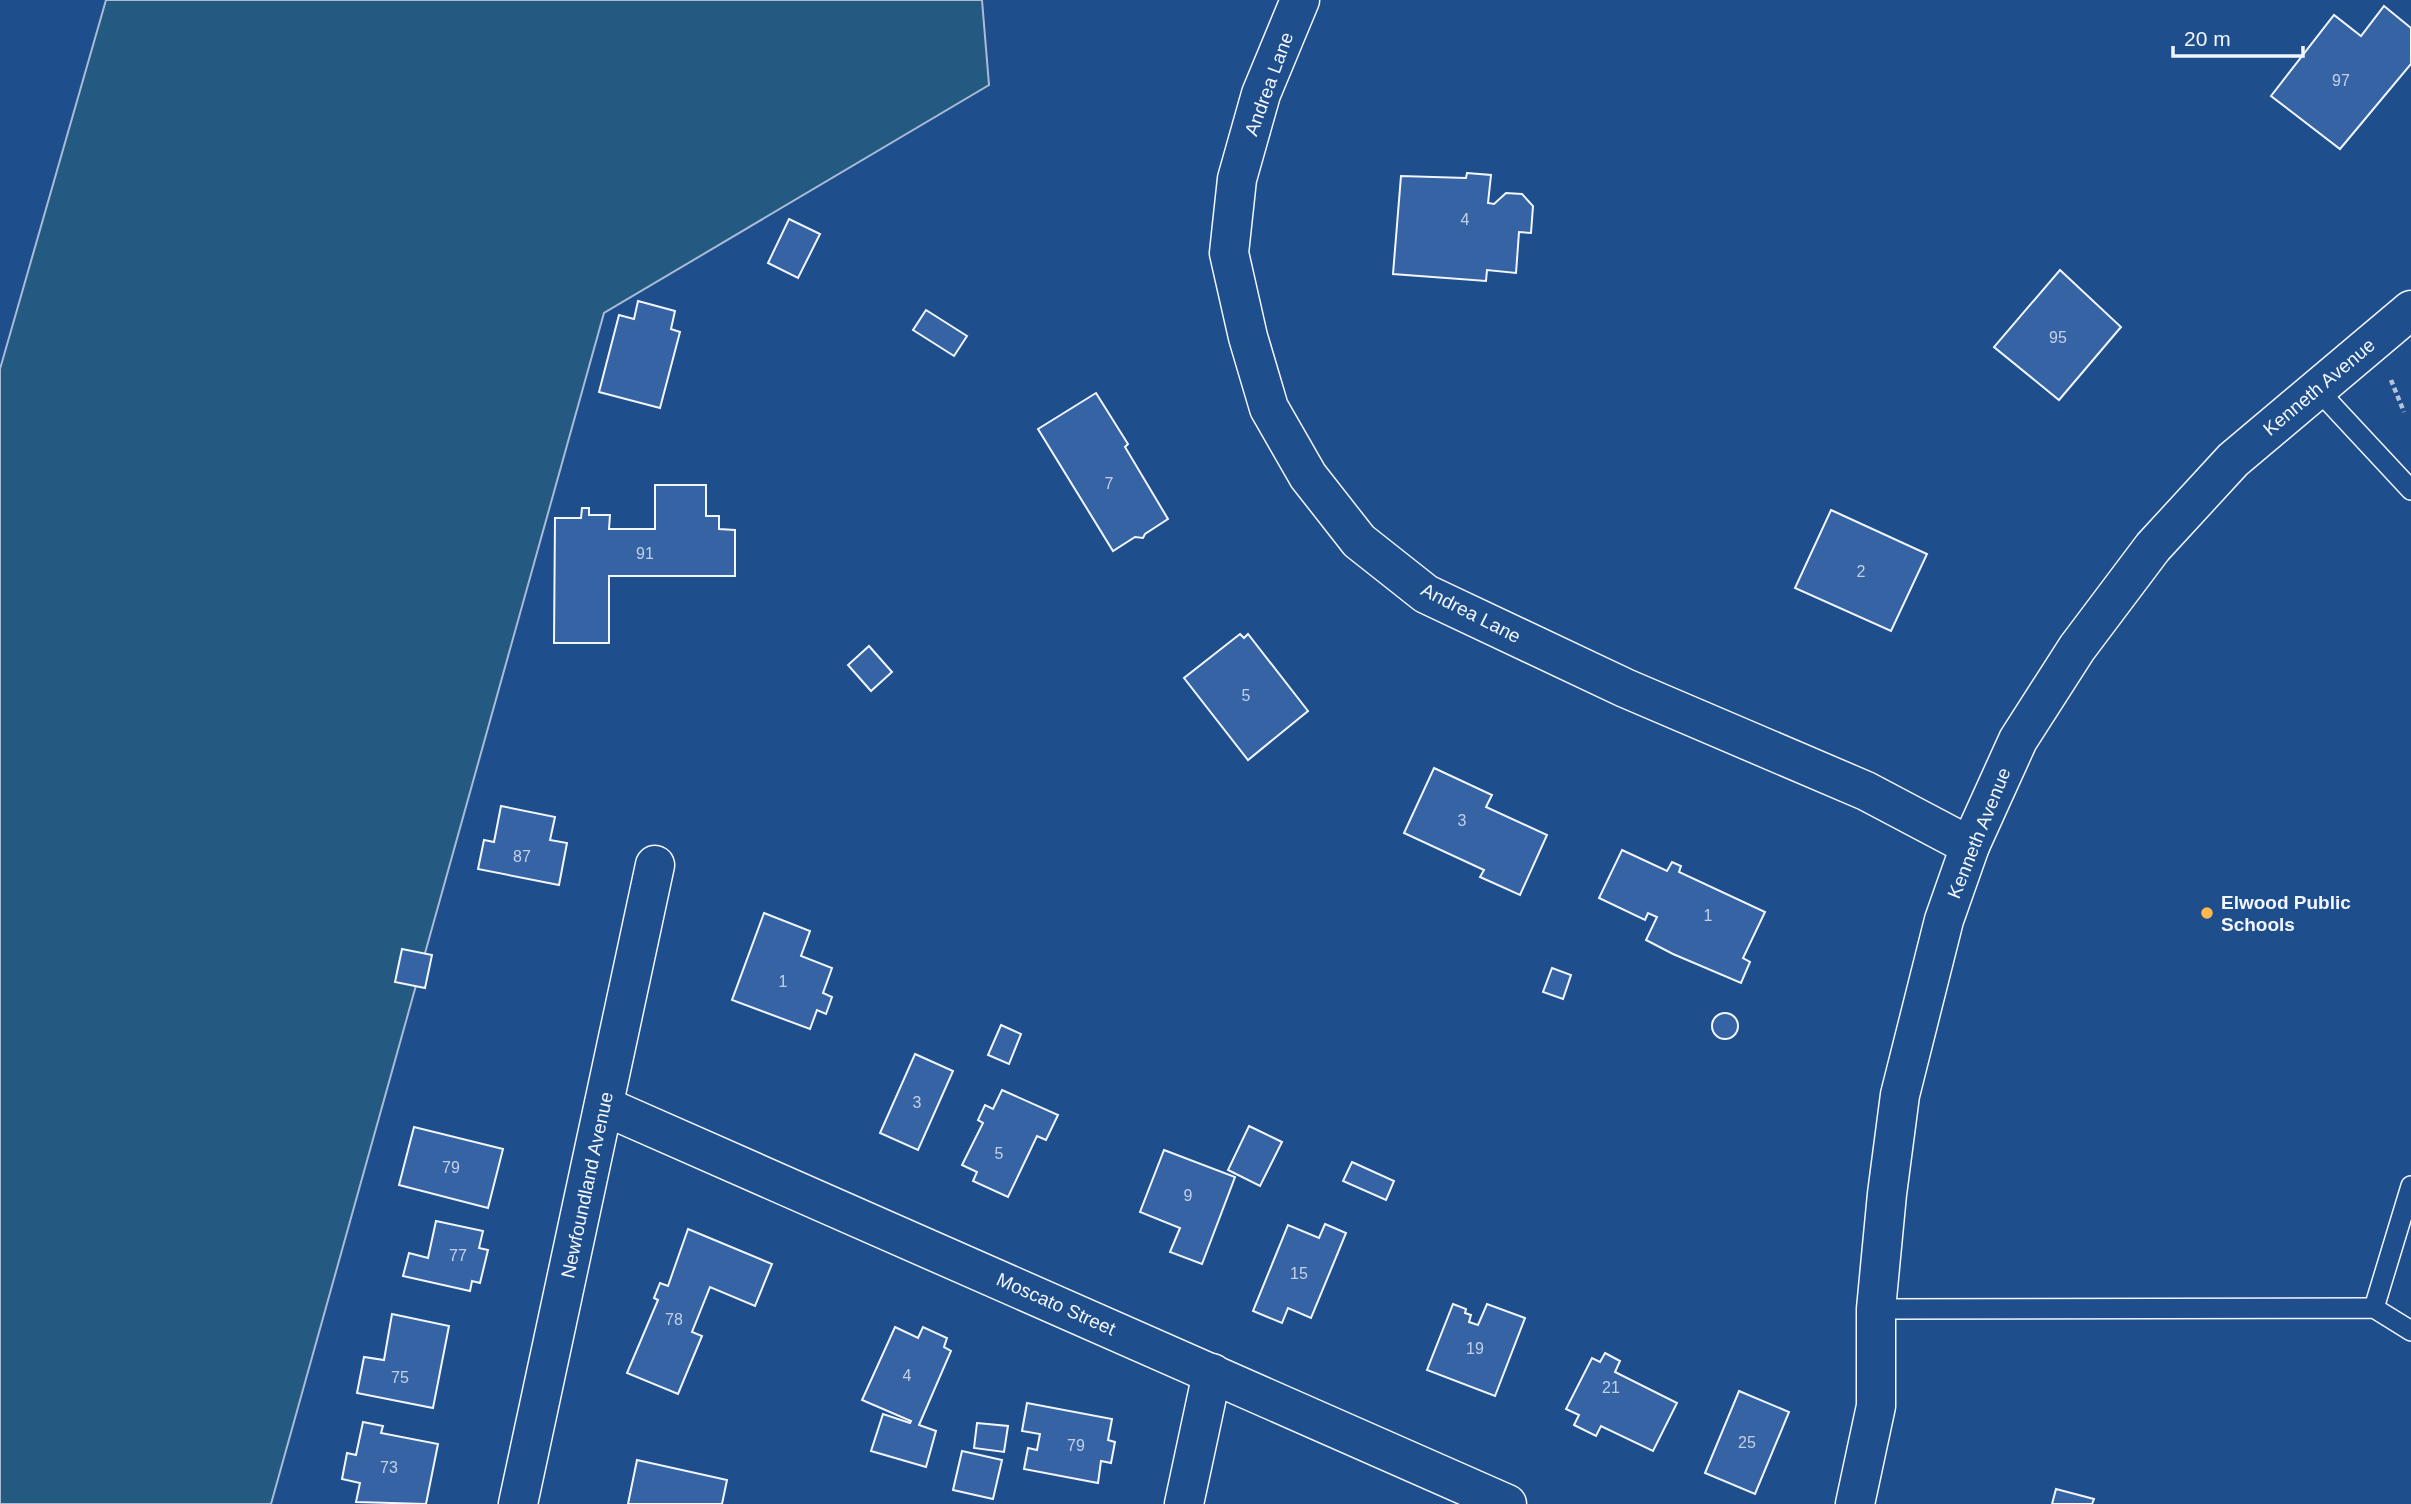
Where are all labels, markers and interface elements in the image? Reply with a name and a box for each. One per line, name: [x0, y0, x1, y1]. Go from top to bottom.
scale bar: [2173, 14, 2302, 58]
text: 20 m: [2184, 27, 2231, 50]
street label: Andrea Lane: [1241, 29, 1297, 139]
house number: 97: [2332, 72, 2350, 89]
house number: 4: [1461, 211, 1470, 228]
house number: 95: [2049, 329, 2067, 346]
street label: Kenneth Avenue: [2259, 334, 2379, 440]
house number: 7: [1105, 475, 1114, 492]
house number: 91: [636, 545, 654, 562]
house number: 2: [1857, 563, 1866, 580]
street label: Andrea Lane: [1418, 579, 1524, 647]
house number: 5: [1242, 687, 1251, 704]
street label: Kenneth Avenue: [1943, 765, 2015, 901]
house number: 3: [1458, 812, 1467, 829]
house number: 87: [513, 848, 531, 865]
place label: Elwood Public Schools: [2221, 892, 2351, 935]
marker: Elwood Public Schools: [2199, 905, 2215, 921]
house number: 1: [1704, 907, 1713, 924]
house number: 1: [779, 973, 788, 990]
street label: Newfoundland Avenue: [557, 1090, 617, 1280]
house number: 3: [913, 1094, 922, 1111]
house number: 5: [995, 1145, 1004, 1162]
house number: 79: [442, 1159, 460, 1176]
house number: 9: [1184, 1187, 1193, 1204]
house number: 77: [449, 1247, 467, 1264]
house number: 15: [1290, 1265, 1308, 1282]
street label: Moscato Street: [993, 1268, 1119, 1340]
house number: 78: [665, 1311, 683, 1328]
house number: 19: [1466, 1340, 1484, 1357]
house number: 4: [903, 1367, 912, 1384]
house number: 75: [391, 1369, 409, 1386]
house number: 21: [1602, 1379, 1620, 1396]
house number: 25: [1738, 1434, 1756, 1451]
house number: 79: [1067, 1437, 1085, 1454]
house number: 73: [380, 1459, 398, 1476]

